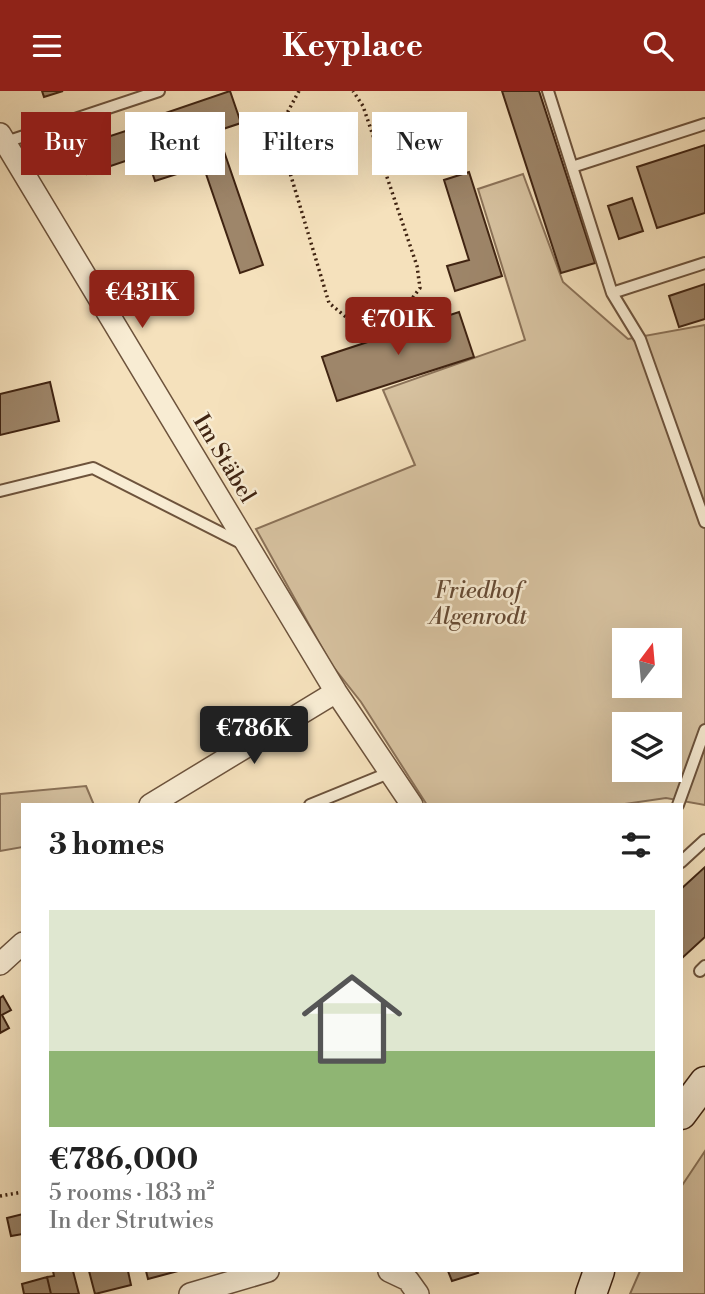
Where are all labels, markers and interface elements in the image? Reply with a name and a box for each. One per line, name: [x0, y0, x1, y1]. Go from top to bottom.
text: Keyplace: [282, 26, 423, 66]
icon: menu: [28, 27, 66, 65]
icon: search: [639, 27, 677, 65]
chip: Buy: [21, 112, 111, 175]
chip: Rent: [125, 112, 225, 175]
chip: Filters: [239, 112, 358, 175]
chip: New: [372, 112, 467, 175]
pin: €431K: [93, 271, 191, 330]
text: €431K: [105, 279, 179, 307]
pin: €701K: [349, 297, 447, 357]
text: €701K: [361, 306, 435, 334]
street label: Im Stäbel: [187, 409, 262, 508]
park label: Friedhof Algenrodt: [426, 577, 527, 631]
north arrow: [612, 628, 682, 698]
map controls: [612, 628, 682, 782]
pin: €786K: [205, 707, 303, 766]
button: layers: [612, 712, 682, 782]
text: €786K: [216, 715, 292, 743]
text: 3 homes: [49, 826, 164, 864]
icon: filters: [617, 826, 655, 864]
icon: home: [289, 956, 415, 1082]
text: €786,000: [49, 1141, 198, 1179]
text: 5 rooms · 183 m²: [49, 1179, 215, 1207]
text: In der Strutwies: [49, 1207, 214, 1235]

